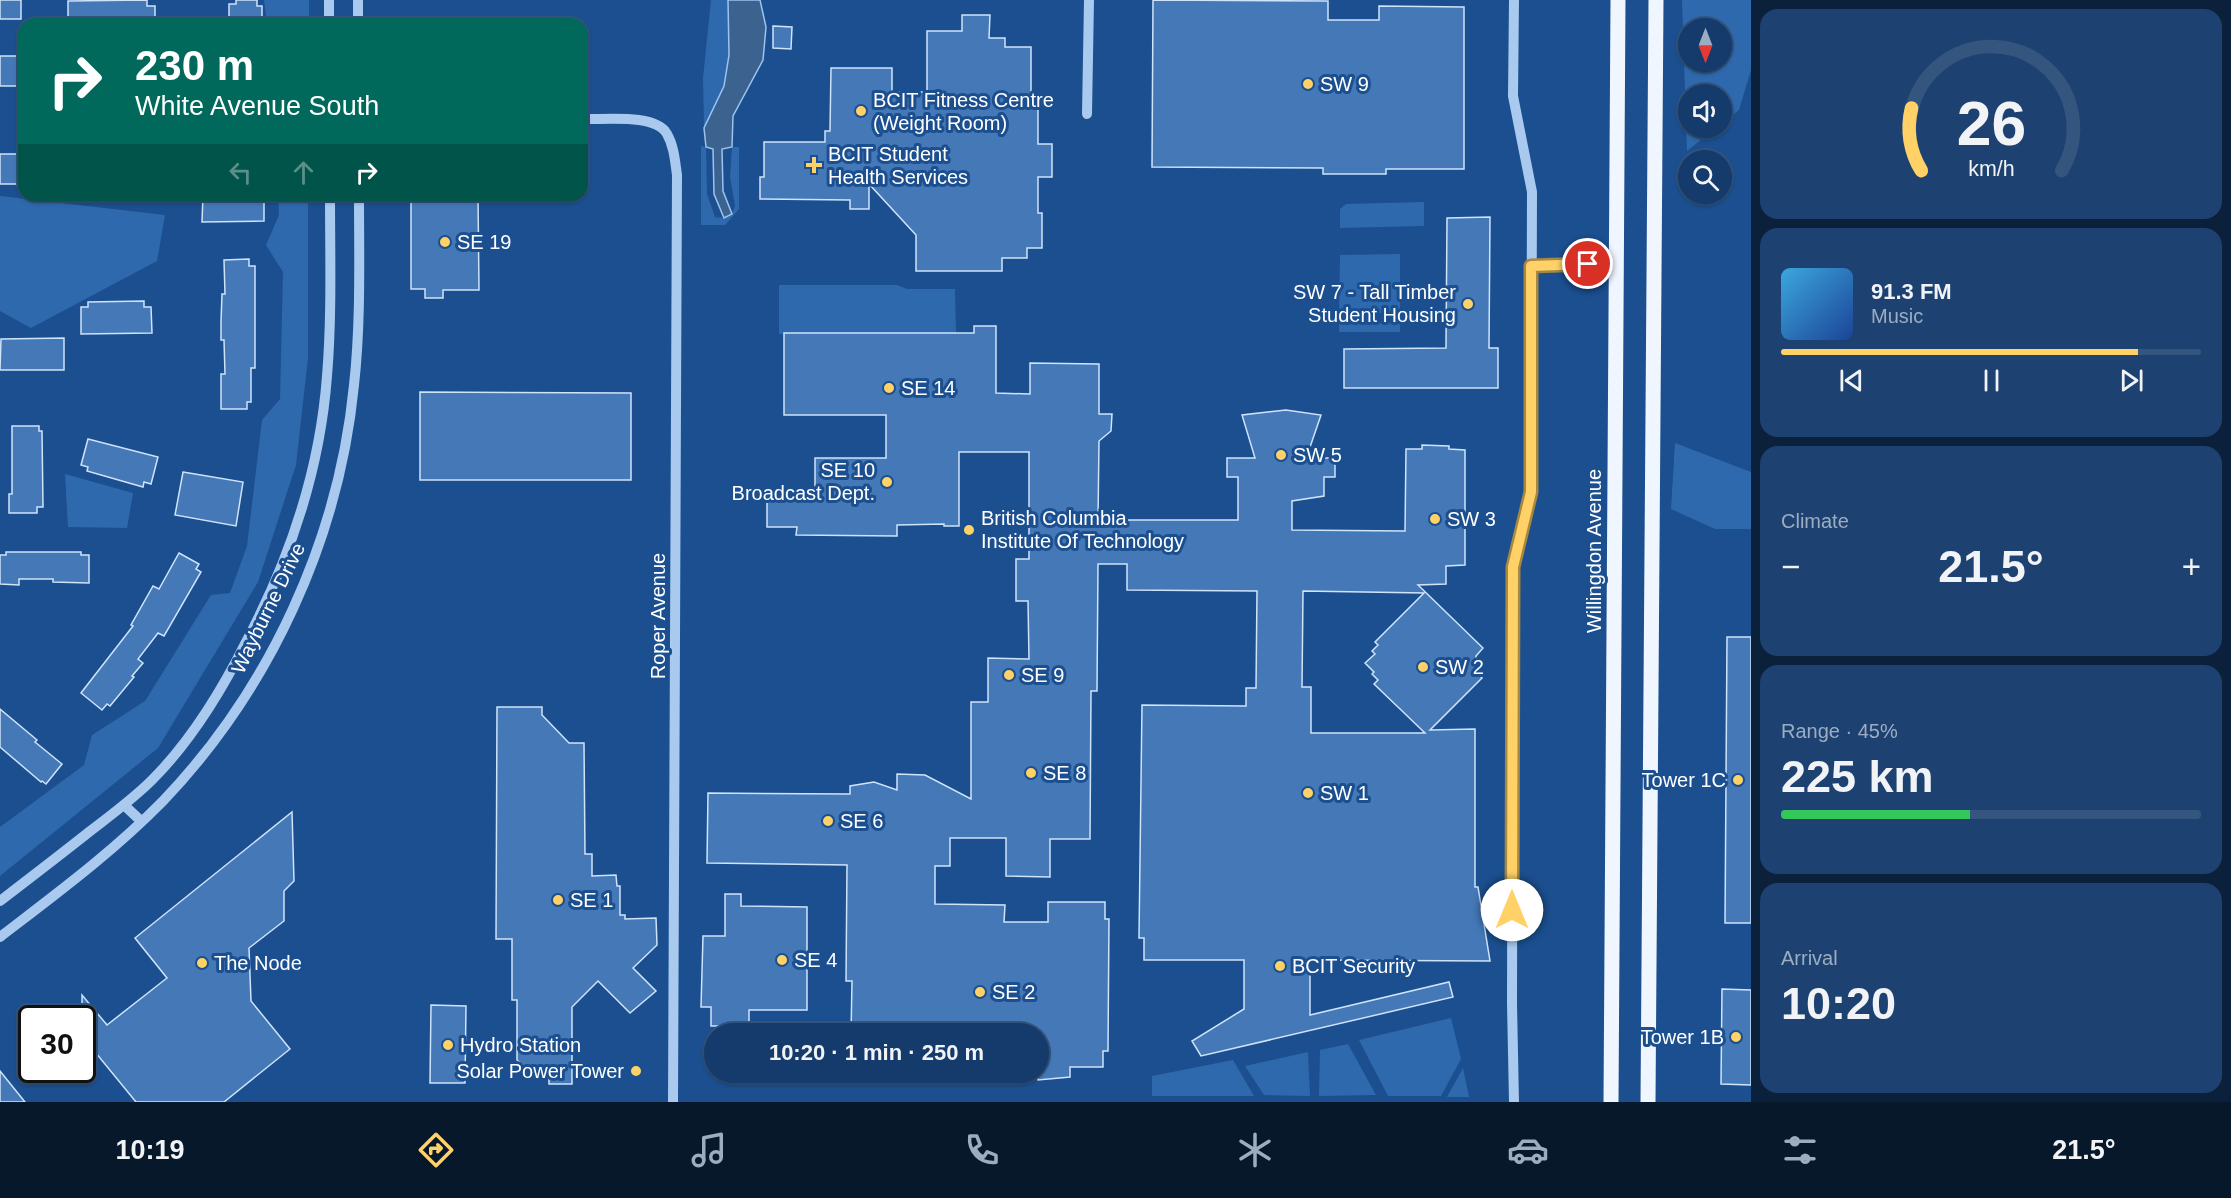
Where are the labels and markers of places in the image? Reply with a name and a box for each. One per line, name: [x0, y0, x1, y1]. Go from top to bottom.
place label: SW 9: [1320, 73, 1369, 95]
marker: SW 9: [1301, 77, 1315, 91]
place label: BCIT Fitness Centre (Weight Room): [873, 89, 1054, 134]
marker: BCIT Fitness Centre (Weight Room): [854, 104, 868, 118]
place label: BCIT Student Health Services: [828, 143, 968, 188]
marker: BCIT Student Health Services: [805, 156, 823, 174]
place label: SE 19: [457, 231, 511, 253]
marker: SE 19: [438, 235, 452, 249]
pin: [1562, 238, 1613, 289]
place label: SW 7 - Tall Timber Student Housing: [1293, 281, 1456, 326]
marker: SW 7 - Tall Timber Student Housing: [1461, 297, 1475, 311]
place label: SE 14: [901, 377, 955, 399]
marker: SE 14: [882, 381, 896, 395]
place label: SW 5: [1293, 444, 1342, 466]
marker: SW 5: [1274, 448, 1288, 462]
place label: SE 10 Broadcast Dept.: [732, 459, 875, 504]
marker: SE 10 Broadcast Dept.: [880, 475, 894, 489]
place label: British Columbia Institute Of Technology: [981, 507, 1184, 552]
place label: SW 3: [1447, 508, 1496, 530]
marker: SW 3: [1428, 512, 1442, 526]
marker: British Columbia Institute Of Technology: [962, 523, 976, 537]
place label: SW 2: [1435, 656, 1484, 678]
marker: SW 2: [1416, 660, 1430, 674]
place label: SE 9: [1021, 664, 1064, 686]
marker: SE 9: [1002, 668, 1016, 682]
place label: SE 8: [1043, 762, 1086, 784]
marker: SE 8: [1024, 766, 1038, 780]
place label: Tower 1C: [1642, 769, 1726, 791]
marker: Tower 1C: [1731, 773, 1745, 787]
place label: SW 1: [1320, 782, 1369, 804]
marker: SW 1: [1301, 786, 1315, 800]
place label: SE 6: [840, 810, 883, 832]
marker: SE 6: [821, 814, 835, 828]
place label: SE 1: [570, 889, 613, 911]
marker: SE 1: [551, 893, 565, 907]
place label: SE 4: [794, 949, 837, 971]
place label: The Node: [214, 952, 302, 974]
marker: SE 4: [775, 953, 789, 967]
place label: BCIT Security: [1292, 955, 1415, 977]
marker: The Node: [195, 956, 209, 970]
marker: BCIT Security: [1273, 959, 1287, 973]
place label: SE 2: [992, 981, 1035, 1003]
marker: SE 2: [973, 985, 987, 999]
place label: Tower 1B: [1641, 1026, 1724, 1048]
marker: Tower 1B: [1729, 1030, 1743, 1044]
place label: Hydro Station: [460, 1034, 581, 1056]
marker: Hydro Station: [441, 1038, 455, 1052]
place label: Solar Power Tower: [457, 1060, 624, 1082]
marker: Solar Power Tower: [629, 1064, 643, 1078]

